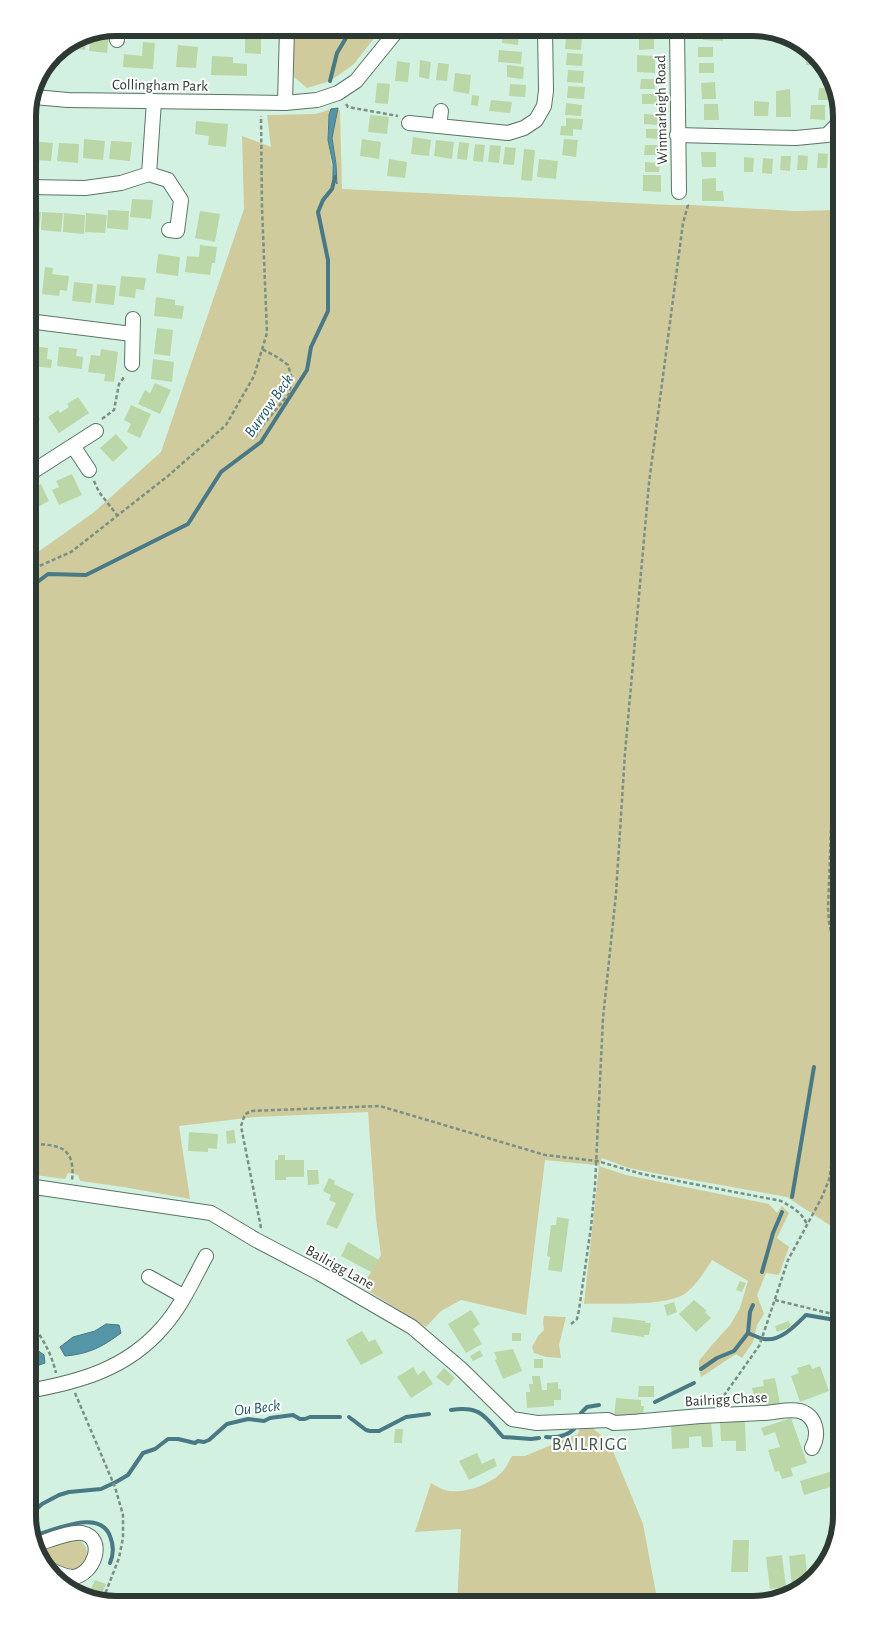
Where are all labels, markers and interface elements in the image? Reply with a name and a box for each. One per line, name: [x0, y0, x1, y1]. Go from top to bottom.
street label: Winmarleigh Road: [653, 55, 670, 165]
street label: Collingham Park: [112, 77, 208, 94]
water label: Burrow Beck: [241, 371, 296, 440]
street label: Bailrigg Lane: [303, 1243, 377, 1292]
street label: Bailrigg Chase: [684, 1390, 768, 1409]
water label: Ou Beck: [233, 1397, 281, 1419]
district label: BAILRIGG: [552, 1436, 628, 1454]

